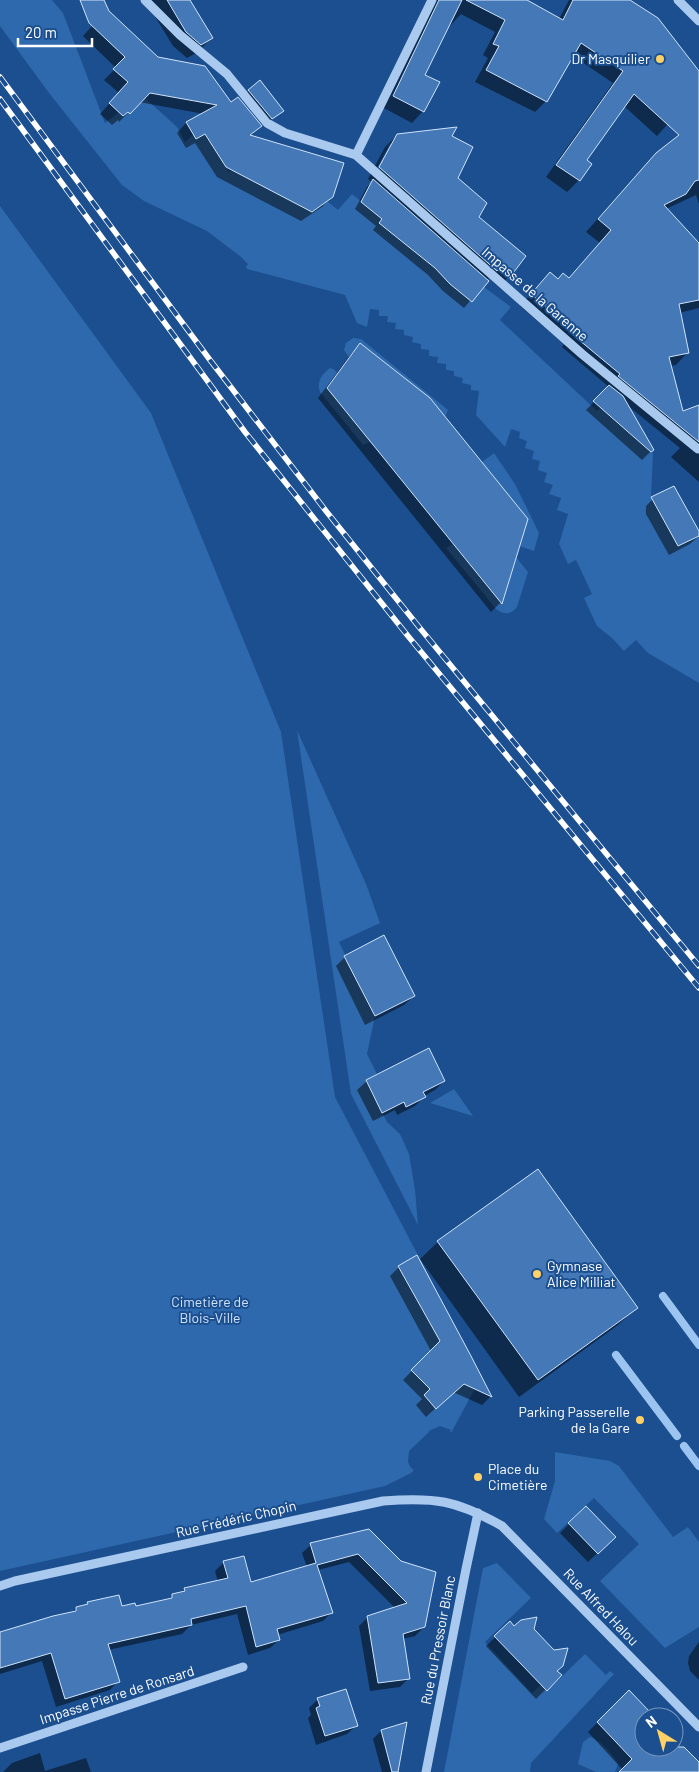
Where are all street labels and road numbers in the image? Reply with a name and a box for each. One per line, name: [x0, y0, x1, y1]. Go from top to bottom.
street label: Impasse de la Garenne: [479, 243, 592, 344]
street label: Rue Frédéric Chopin: [174, 1496, 298, 1541]
street label: Rue Alfred Halou: [560, 1565, 642, 1649]
street label: Rue du Pressoir Blanc: [417, 1574, 458, 1706]
street label: Impasse Pierre de Ronsard: [37, 1661, 196, 1728]

